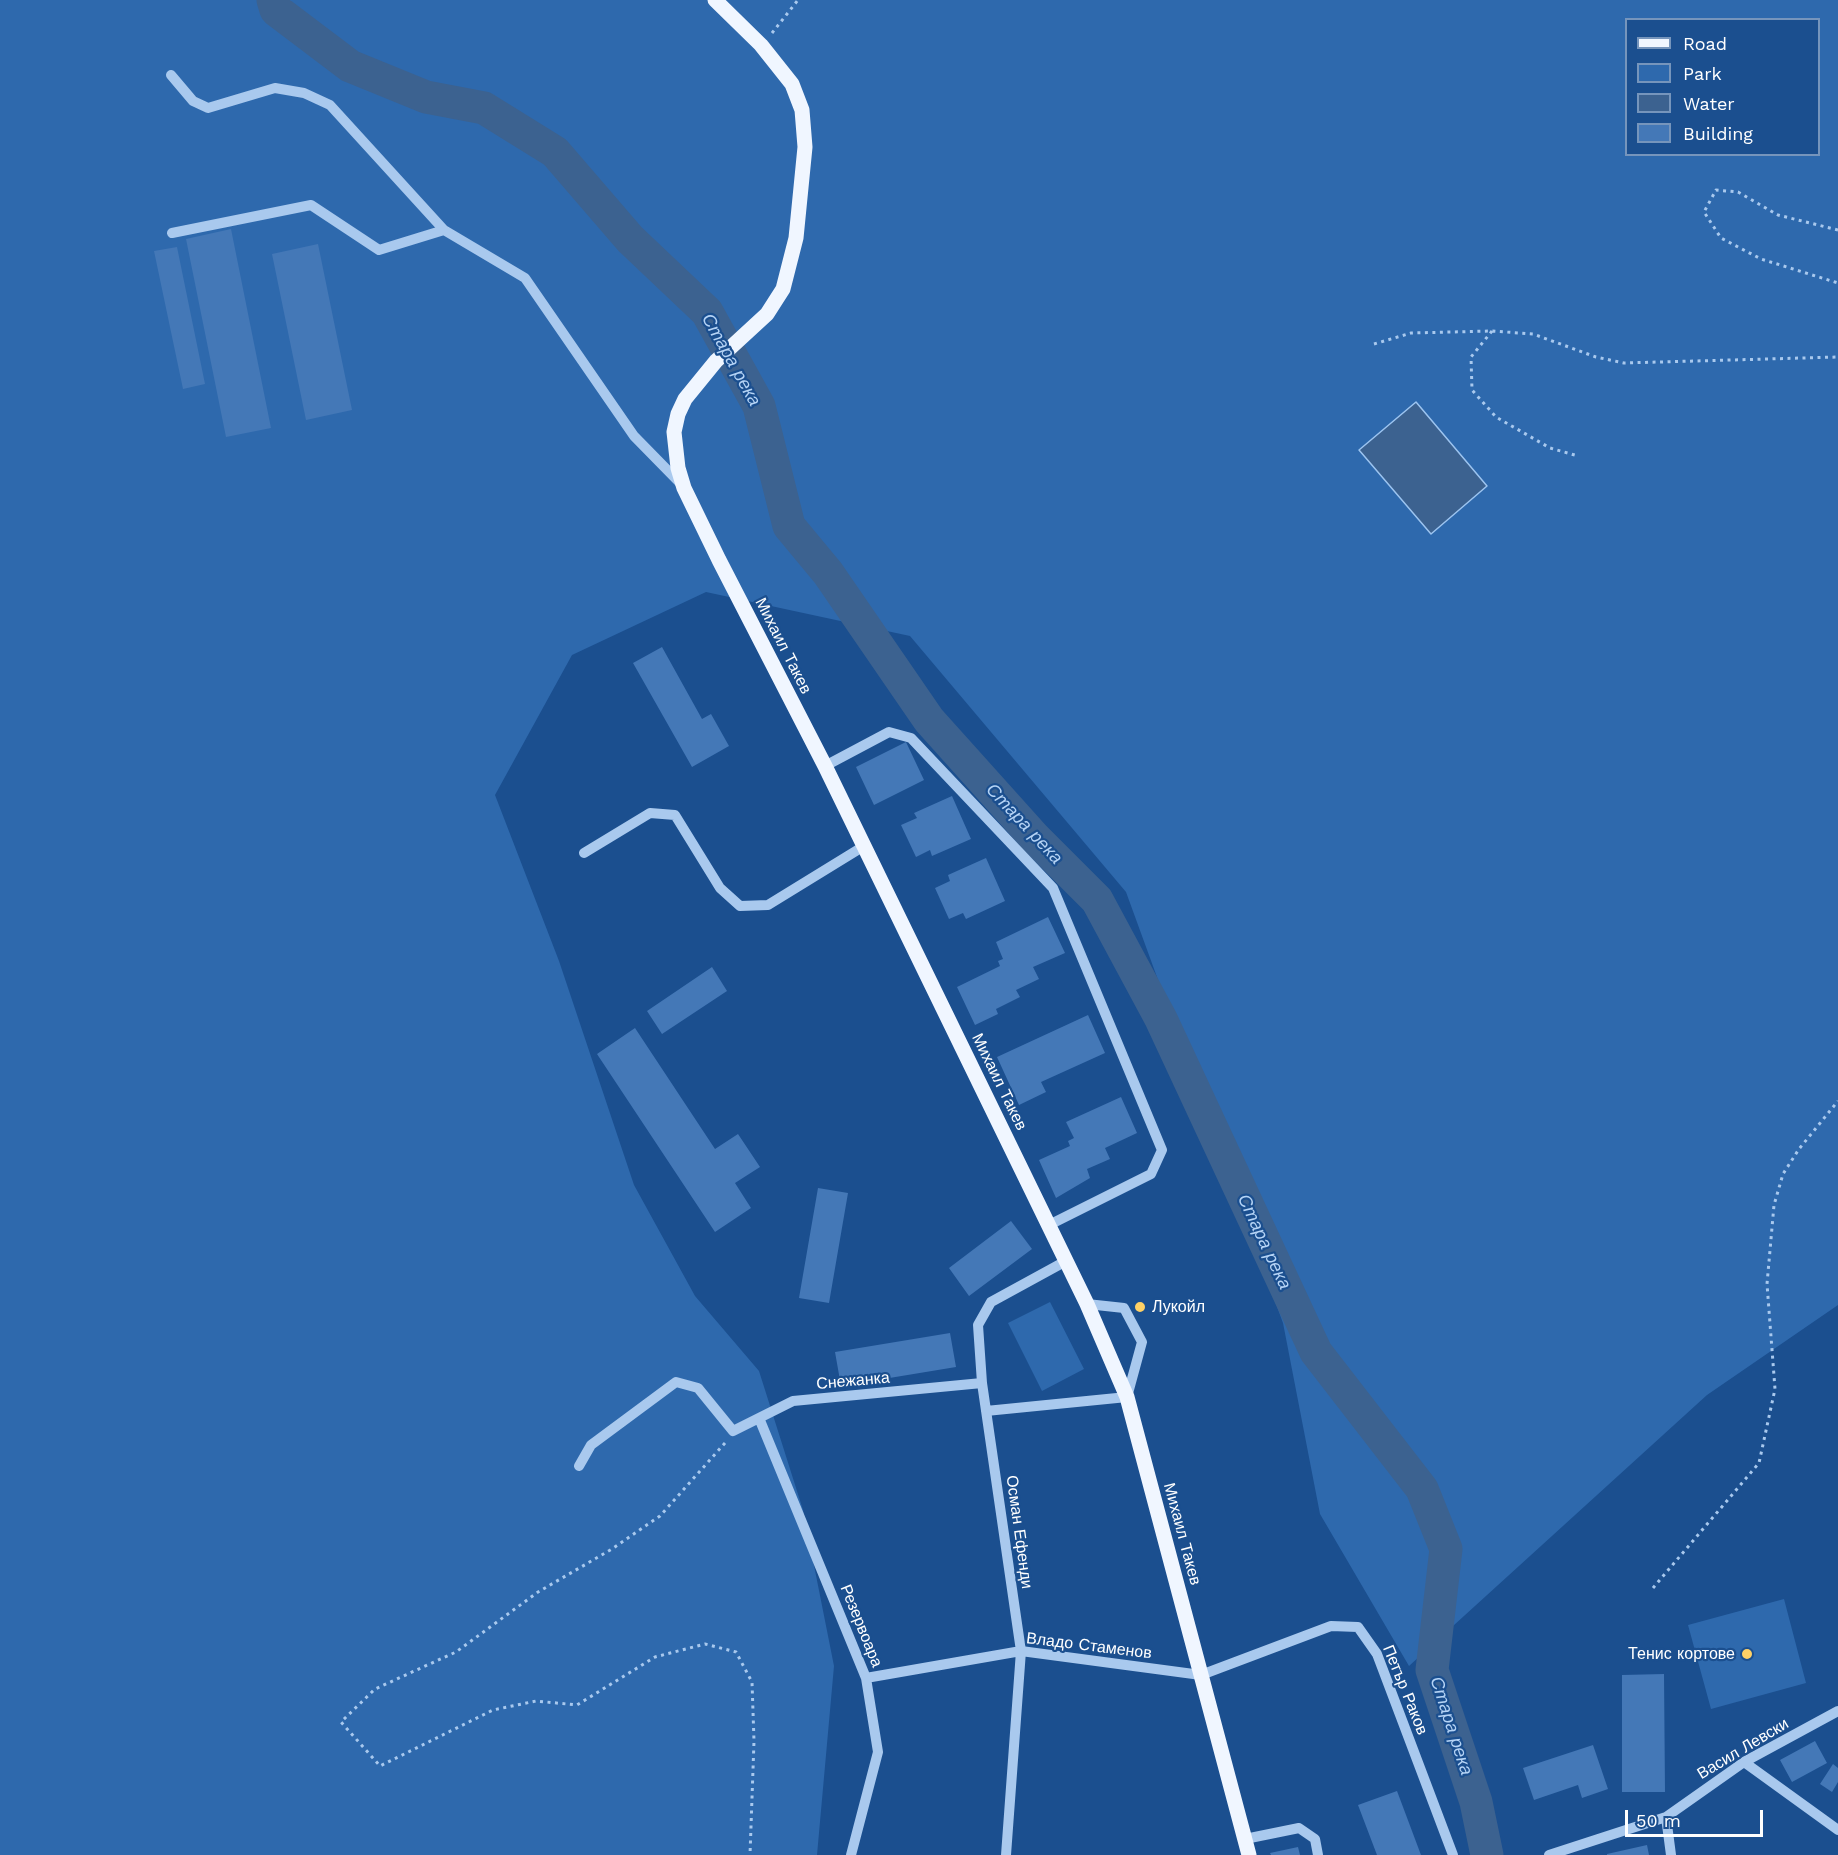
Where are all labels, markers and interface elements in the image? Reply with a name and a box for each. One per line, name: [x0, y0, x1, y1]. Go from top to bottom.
legend: [1625, 18, 1820, 156]
text: Road: [1683, 33, 1727, 54]
text: Park: [1683, 63, 1722, 84]
text: Water: [1683, 93, 1735, 114]
text: Building: [1683, 123, 1753, 144]
water label: Стара река: [697, 310, 765, 410]
street label: Михаил Такев: [751, 595, 815, 697]
water label: Стара река: [981, 779, 1067, 869]
street label: Михаил Такев: [967, 1030, 1031, 1134]
water label: Стара река: [1233, 1191, 1295, 1293]
place label: Лукойл: [1152, 1297, 1205, 1317]
marker: Лукойл: [1133, 1300, 1147, 1314]
street label: Снежанка: [815, 1368, 891, 1394]
street label: Осман Ефенди: [1002, 1474, 1036, 1590]
street label: Михаил Такев: [1159, 1481, 1205, 1587]
street label: Резервоара: [836, 1582, 886, 1670]
street label: Владо Стаменов: [1025, 1629, 1153, 1663]
street label: Петър Раков: [1378, 1642, 1432, 1738]
place label: Тенис кортове: [1628, 1644, 1735, 1664]
marker: Тенис кортове: [1740, 1647, 1754, 1661]
water label: Стара река: [1425, 1674, 1477, 1778]
street label: Васил Левски: [1694, 1714, 1792, 1784]
scale bar: [1628, 1798, 1766, 1836]
text: 50 m: [1636, 1810, 1681, 1831]

